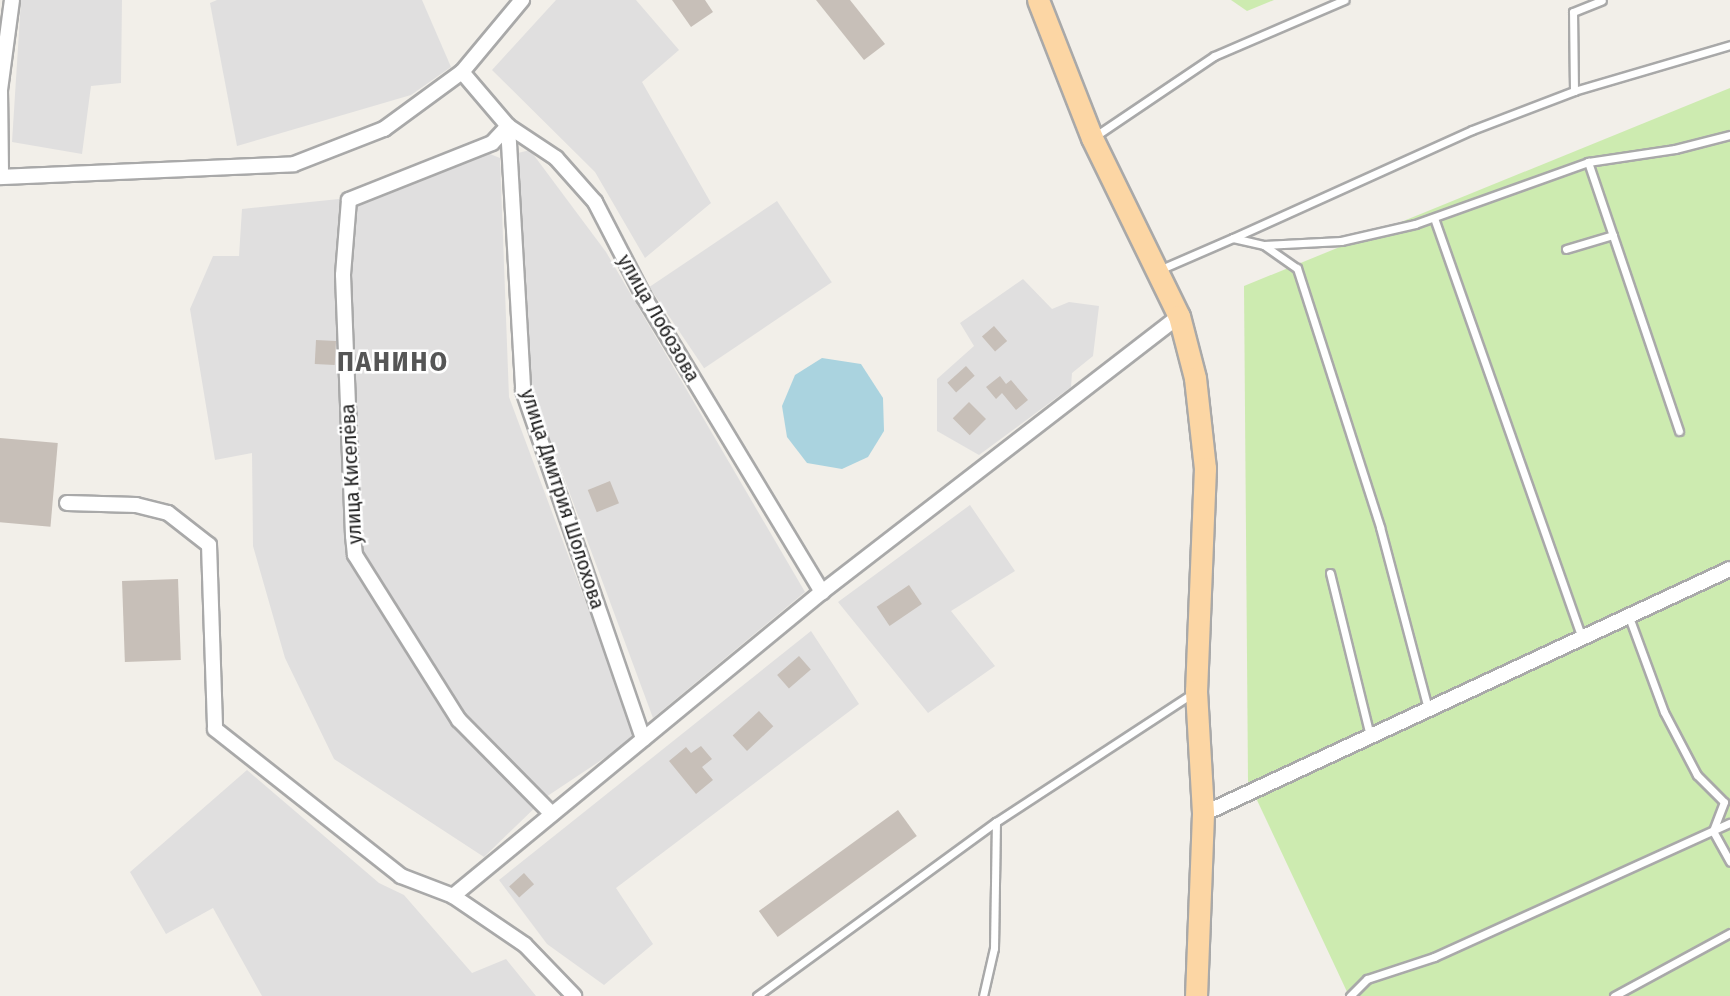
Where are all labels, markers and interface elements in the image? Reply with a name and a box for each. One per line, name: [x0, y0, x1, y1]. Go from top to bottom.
street label: улица Лобозова: [612, 250, 706, 386]
district label: ПАНИНО: [338, 345, 448, 379]
street label: улица Дмитрия Шолохова: [515, 386, 611, 612]
street label: улица Киселёва: [335, 403, 367, 545]

